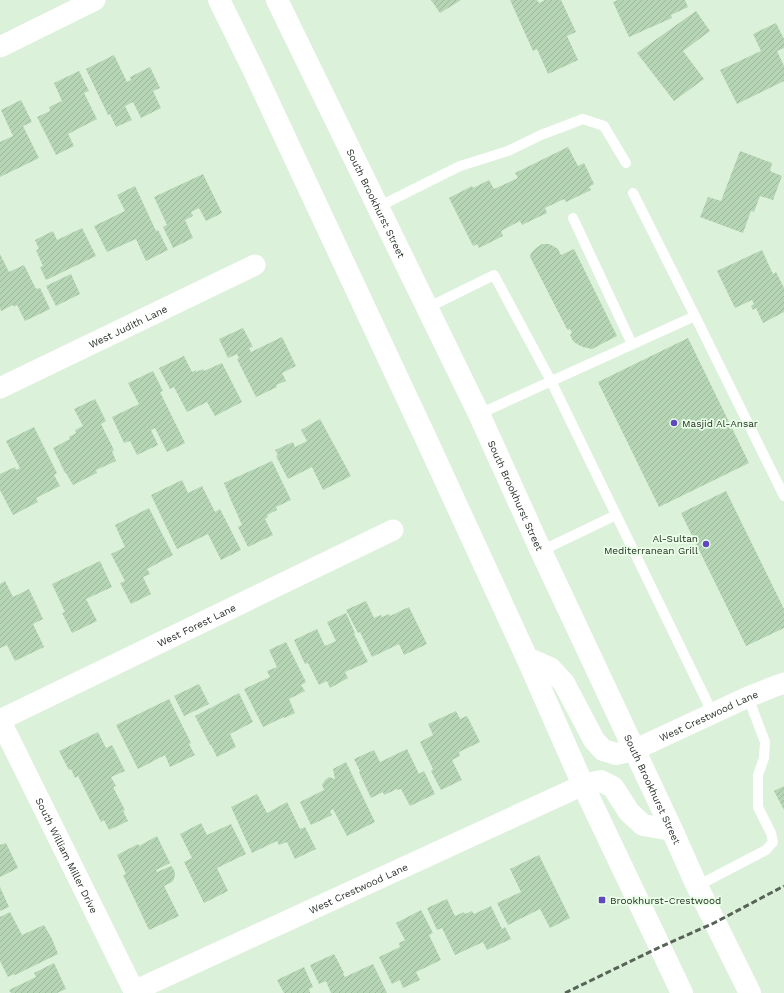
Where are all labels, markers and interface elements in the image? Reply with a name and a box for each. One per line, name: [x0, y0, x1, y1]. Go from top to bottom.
street label: South Brookhurst Street: [345, 147, 408, 260]
street label: West Judith Lane: [87, 303, 169, 350]
marker: Masjid Al-Ansar: [669, 418, 679, 428]
place label: Masjid Al-Ansar: [682, 418, 758, 429]
street label: South Brookhurst Street: [486, 439, 546, 553]
place label: Al-Sultan Mediterranean Grill: [604, 533, 698, 556]
marker: Al-Sultan Mediterranean Grill: [701, 539, 711, 549]
street label: West Forest Lane: [155, 601, 237, 649]
street label: West Crestwood Lane: [657, 688, 760, 743]
street label: South Brookhurst Street: [622, 732, 683, 846]
street label: South William Miller Drive: [34, 796, 100, 915]
street label: West Crestwood Lane: [307, 861, 410, 916]
marker: Brookhurst-Crestwood: [597, 895, 607, 905]
place label: Brookhurst-Crestwood: [610, 895, 721, 906]

